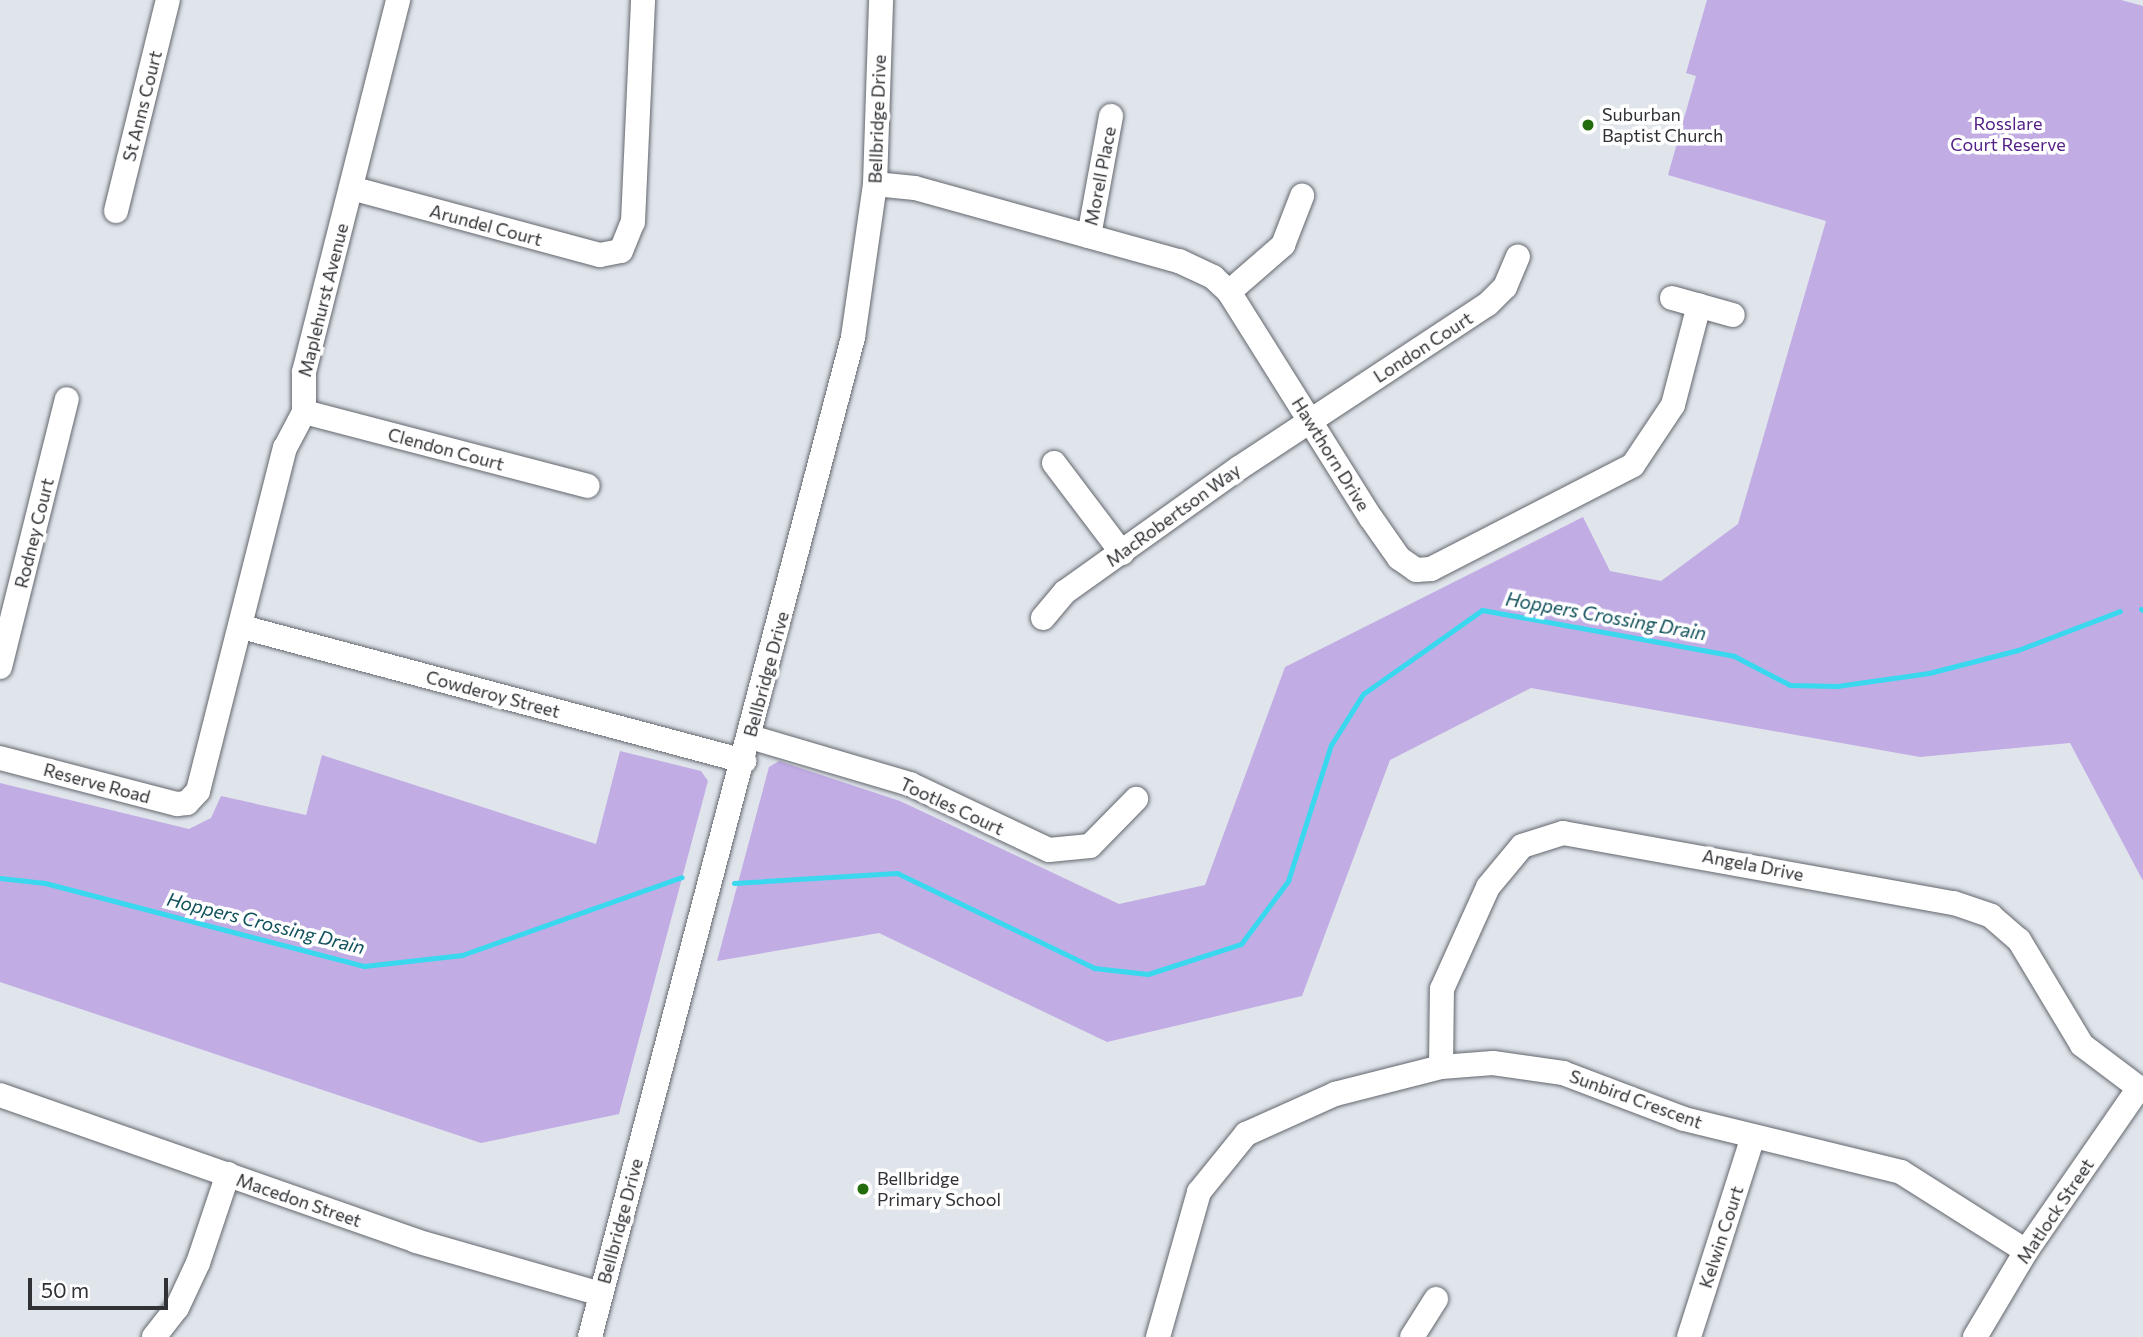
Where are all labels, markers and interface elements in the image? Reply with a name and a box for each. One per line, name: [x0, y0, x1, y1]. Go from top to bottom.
street label: St Anns Court: [118, 48, 166, 164]
street label: Bellbridge Drive: [864, 54, 890, 184]
place label: Suburban Baptist Church: [1602, 104, 1723, 146]
park label: Rosslare Court Reserve: [1950, 113, 2066, 156]
marker: Suburban Baptist Church: [1580, 117, 1596, 133]
street label: Morell Place: [1080, 125, 1120, 227]
street label: Arundel Court: [427, 200, 545, 250]
street label: Maplehurst Avenue: [293, 221, 353, 379]
street label: London Court: [1369, 307, 1477, 387]
street label: Hawthorn Drive: [1287, 393, 1375, 515]
street label: Clendon Court: [386, 423, 506, 475]
street label: MacRobertson Way: [1102, 459, 1244, 571]
street label: Rodney Court: [10, 476, 58, 590]
water label: Hoppers Crossing Drain: [1504, 587, 1708, 645]
street label: Bellbridge Drive: [739, 609, 793, 739]
street label: Cowderoy Street: [424, 666, 562, 722]
street label: Reserve Road: [41, 758, 153, 808]
street label: Tootles Court: [897, 772, 1007, 840]
street label: Angela Drive: [1701, 845, 1805, 885]
water label: Hoppers Crossing Drain: [165, 887, 367, 959]
street label: Sunbird Crescent: [1567, 1065, 1705, 1133]
street label: Matlock Street: [2012, 1154, 2098, 1268]
street label: Bellbridge Drive: [593, 1156, 647, 1286]
place label: Bellbridge Primary School: [877, 1168, 1001, 1210]
street label: Macedon Street: [234, 1169, 364, 1231]
marker: Bellbridge Primary School: [855, 1181, 871, 1197]
street label: Kelwin Court: [1694, 1183, 1748, 1291]
scale bar: [32, 1264, 172, 1308]
text: 50 m: [41, 1277, 89, 1302]

